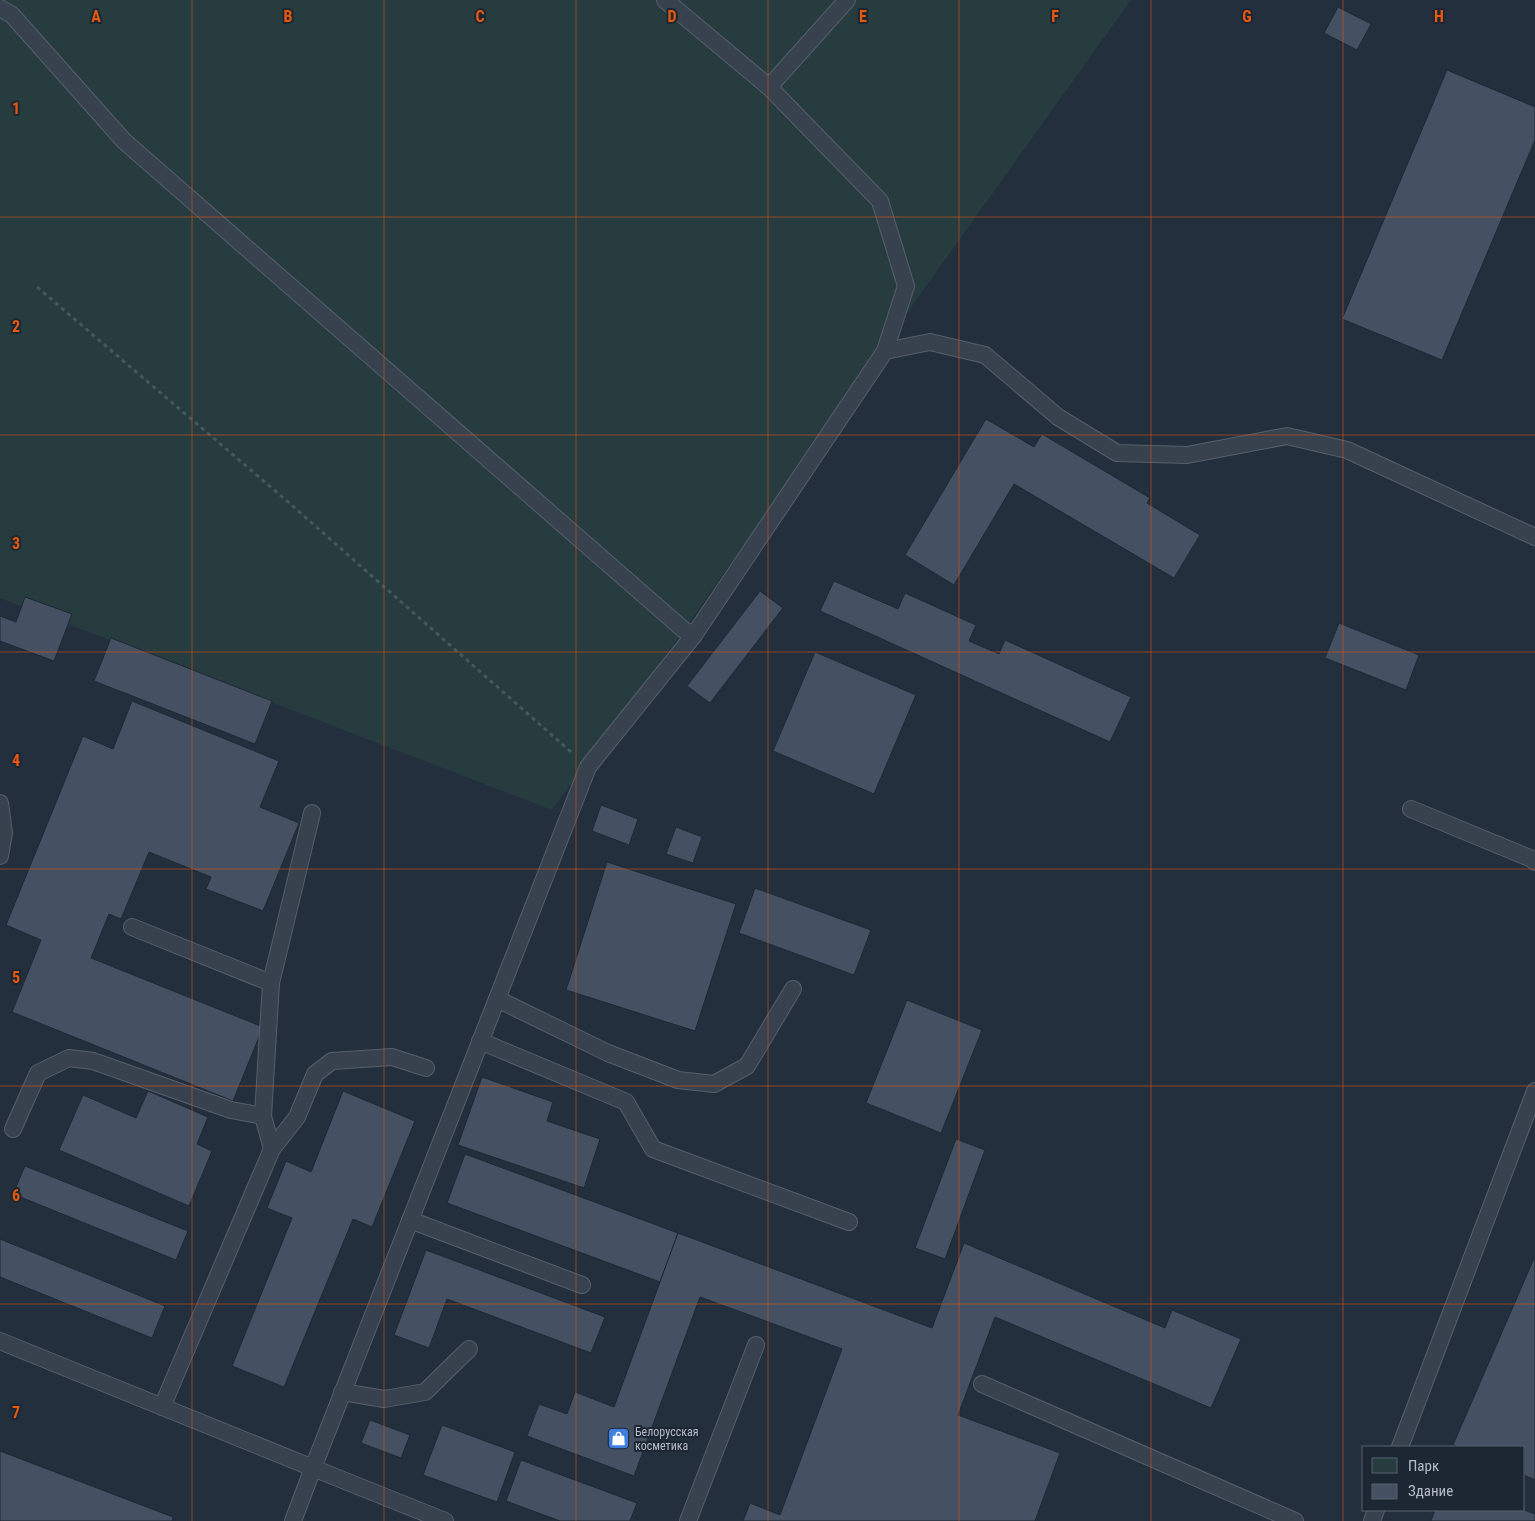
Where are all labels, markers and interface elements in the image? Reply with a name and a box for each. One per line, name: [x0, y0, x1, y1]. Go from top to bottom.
text: A: [91, 7, 101, 26]
text: B: [284, 7, 293, 26]
text: C: [475, 7, 485, 26]
text: D: [667, 7, 677, 26]
text: E: [859, 7, 867, 26]
text: F: [1051, 7, 1059, 26]
text: G: [1242, 7, 1252, 26]
text: H: [1434, 7, 1444, 26]
text: 1: [12, 99, 20, 118]
text: 2: [12, 317, 20, 336]
text: 3: [12, 534, 20, 553]
text: 4: [12, 751, 20, 770]
text: 5: [12, 968, 20, 987]
text: 6: [12, 1186, 20, 1205]
text: 7: [12, 1403, 20, 1422]
place label: Белорусская косметика: [635, 1425, 699, 1453]
shop icon: Белорусская косметика: [607, 1427, 631, 1451]
legend: [1362, 1446, 1525, 1511]
text: Парк: [1408, 1457, 1439, 1475]
text: Здание: [1408, 1482, 1453, 1500]

